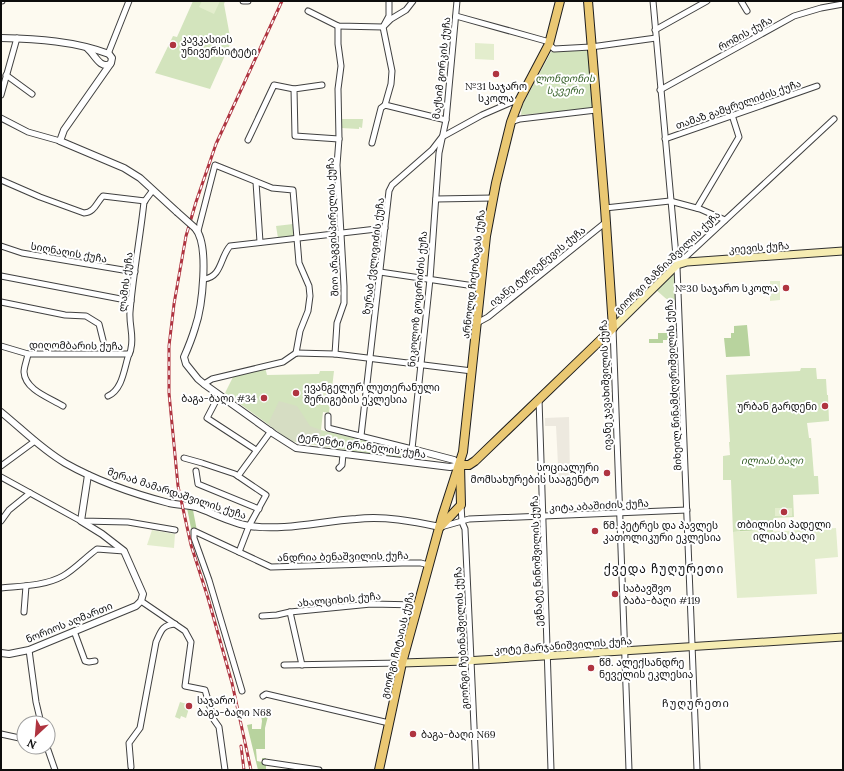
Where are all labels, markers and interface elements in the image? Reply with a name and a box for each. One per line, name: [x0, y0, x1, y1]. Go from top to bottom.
street label: რომის ქუჩა: [716, 13, 775, 54]
street label: მაქსიმ გორკის ქუჩა: [430, 16, 453, 120]
place label: კავკასიის უნივერსიტეტი: [181, 33, 257, 58]
marker: კავკასიის უნივერსიტეტი: [168, 40, 178, 50]
marker: №31 საჯარო სკოლა: [491, 69, 501, 79]
park label: ლონდონის სკვერი: [535, 72, 596, 97]
street label: თამაზ გამყრელიძის ქუჩა: [674, 77, 803, 132]
place label: №31 საჯარო სკოლა: [465, 80, 527, 105]
street label: შიო არაგვისპირელის ქუჩა: [324, 157, 341, 297]
street label: ზურაბ ქვლივიძის ქუჩა: [360, 197, 387, 315]
street label: გიორგი მაზნიაშვილის ქუჩა: [612, 208, 723, 316]
street label: არნოლდ ჩიქობავას ქუჩა: [459, 209, 488, 339]
street label: ივანე ტურგენევის ქუჩა: [487, 224, 588, 309]
street label: ნიკოლოზ გოცირიძის ქუჩა: [405, 230, 430, 368]
street label: სიღნაღის ქუჩა: [30, 239, 108, 266]
street label: კიევის ქუჩა: [728, 239, 790, 256]
street label: ლამის ქუჩა: [115, 251, 136, 313]
place label: №30 საჯარო სკოლა: [675, 282, 778, 295]
marker: №30 საჯარო სკოლა: [781, 283, 791, 293]
street label: მიხეილ წინამძღვრიშვილის ქუჩა: [663, 299, 684, 471]
street label: ივანე ჯავახიშვილის ქუჩა: [597, 319, 614, 451]
street label: დიღომბარის ქუჩა: [29, 338, 123, 353]
place label: ევანგელურ ლუთერანული შერიგების ეკლესია: [304, 381, 440, 406]
marker: ევანგელურ ლუთერანული შერიგების ეკლესია: [291, 388, 301, 398]
place label: ბაგა-ბაღი #34: [181, 392, 257, 405]
marker: ბაგა-ბაღი #34: [259, 393, 269, 403]
place label: ურბან გარდენი: [737, 400, 817, 413]
marker: ურბან გარდენი: [820, 401, 830, 411]
street label: ტერენტი გრანელის ქუჩა: [297, 430, 427, 461]
park label: ილიას ბაღი: [741, 454, 804, 467]
place label: სოციალური მომსახურების სააგენტო: [471, 461, 599, 486]
street label: მერაბ მამარდაშვილის ქუჩა: [106, 465, 248, 522]
marker: სოციალური მომსახურების სააგენტო: [602, 468, 612, 478]
street label: ეგნატე ნინოშვილის ქუჩა: [528, 495, 545, 627]
street label: კიტა აბაშიძის ქუჩა: [549, 496, 649, 515]
marker: თბილისი პადელი ილიას ბაღი: [779, 507, 789, 517]
place label: თბილისი პადელი ილიას ბაღი: [737, 518, 831, 543]
place label: წმ. პეტრეს და პავლეს კათოლიკური ეკლესია: [603, 519, 721, 544]
marker: წმ. პეტრეს და პავლეს კათოლიკური ეკლესია: [590, 526, 600, 536]
street label: ანდრია ბენაშვილის ქუჩა: [277, 549, 409, 564]
district label: ქვედა ჩუღურეთი: [604, 561, 724, 577]
street label: გიორგი ჩუბინაშვილის ქუჩა: [451, 566, 472, 710]
place label: საბავშვო ბაბა-ბაღი #119: [623, 582, 701, 607]
street label: ახალციხის ქუჩა: [297, 589, 382, 610]
marker: საბავშვო ბაბა-ბაღი #119: [610, 589, 620, 599]
street label: გიორგი ჩიტაიას ქუჩა: [378, 590, 417, 700]
street label: ნორიოს აღმართი: [24, 599, 115, 646]
street label: კოტე მარჯანიშვილის ქუჩა: [494, 634, 632, 657]
place label: წმ. ალექსანდრე ნეველის ეკლესია: [599, 656, 693, 681]
marker: წმ. ალექსანდრე ნეველის ეკლესია: [586, 663, 596, 673]
place label: საჯარო ბაგა-ბაღი N68: [197, 694, 272, 719]
district label: ჩუღურეთი: [662, 696, 730, 710]
marker: საჯარო ბაგა-ბაღი N68: [184, 701, 194, 711]
north arrow: [16, 715, 56, 755]
place label: ბაგა-ბაღი N69: [421, 728, 496, 741]
marker: ბაგა-ბაღი N69: [408, 729, 418, 739]
text: N: [24, 736, 39, 752]

